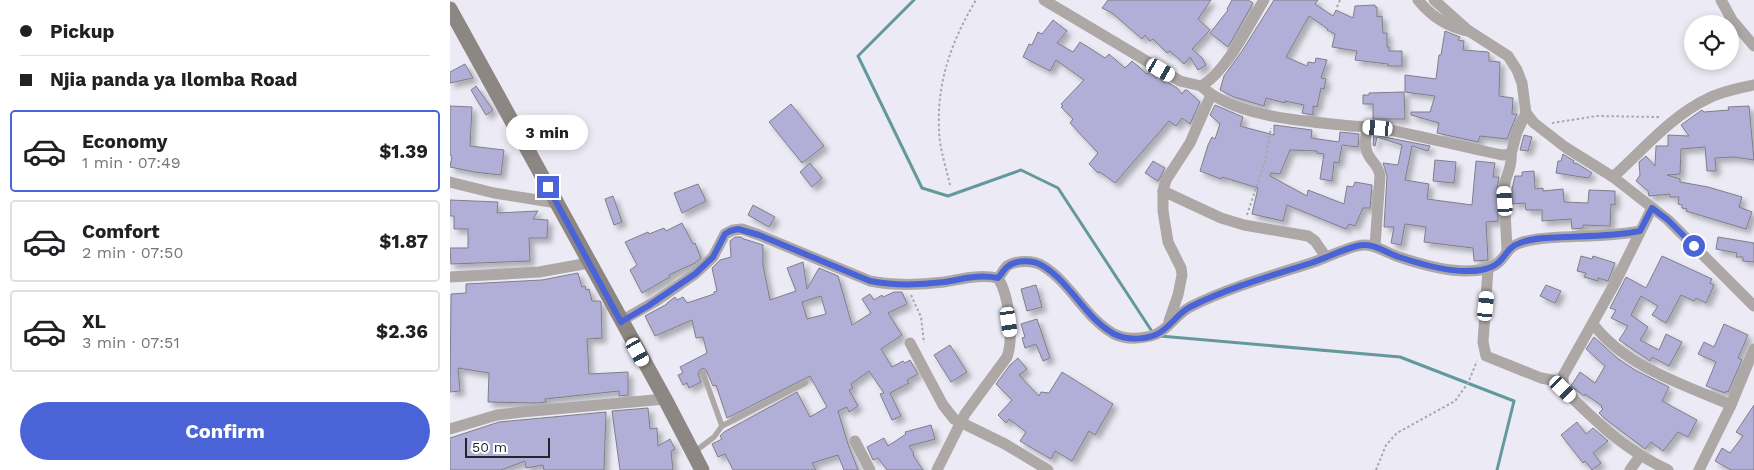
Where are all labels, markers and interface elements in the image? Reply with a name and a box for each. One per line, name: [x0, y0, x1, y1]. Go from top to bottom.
map controls: [1684, 15, 1739, 70]
button: locate: [1684, 15, 1739, 70]
text: Pickup: [50, 20, 114, 43]
car: [1144, 56, 1177, 84]
text: Njia panda ya Ilomba Road: [50, 68, 297, 91]
callout: 3 min: [507, 114, 589, 150]
car: [1362, 119, 1393, 137]
text: 3 min: [525, 123, 569, 142]
icon: car: [22, 129, 67, 174]
text: Economy: [82, 130, 167, 153]
text: $1.39: [379, 140, 428, 163]
text: 1 min · 07:49: [82, 153, 181, 172]
route end: [537, 176, 559, 198]
car: [1496, 186, 1513, 216]
icon: car: [22, 219, 67, 264]
text: Comfort: [82, 220, 160, 243]
text: $1.87: [379, 230, 428, 253]
route start: [1683, 235, 1705, 257]
text: 2 min · 07:50: [82, 243, 183, 262]
car: [1476, 290, 1495, 322]
car: [999, 306, 1018, 338]
icon: car: [22, 309, 67, 354]
text: XL: [82, 310, 106, 333]
text: $2.36: [376, 320, 428, 343]
text: 3 min · 07:51: [82, 333, 180, 352]
car: [624, 335, 651, 369]
car: [1547, 373, 1578, 405]
button: Confirm: [20, 402, 430, 460]
scale bar: [465, 435, 550, 458]
text: 50 m: [472, 439, 507, 455]

